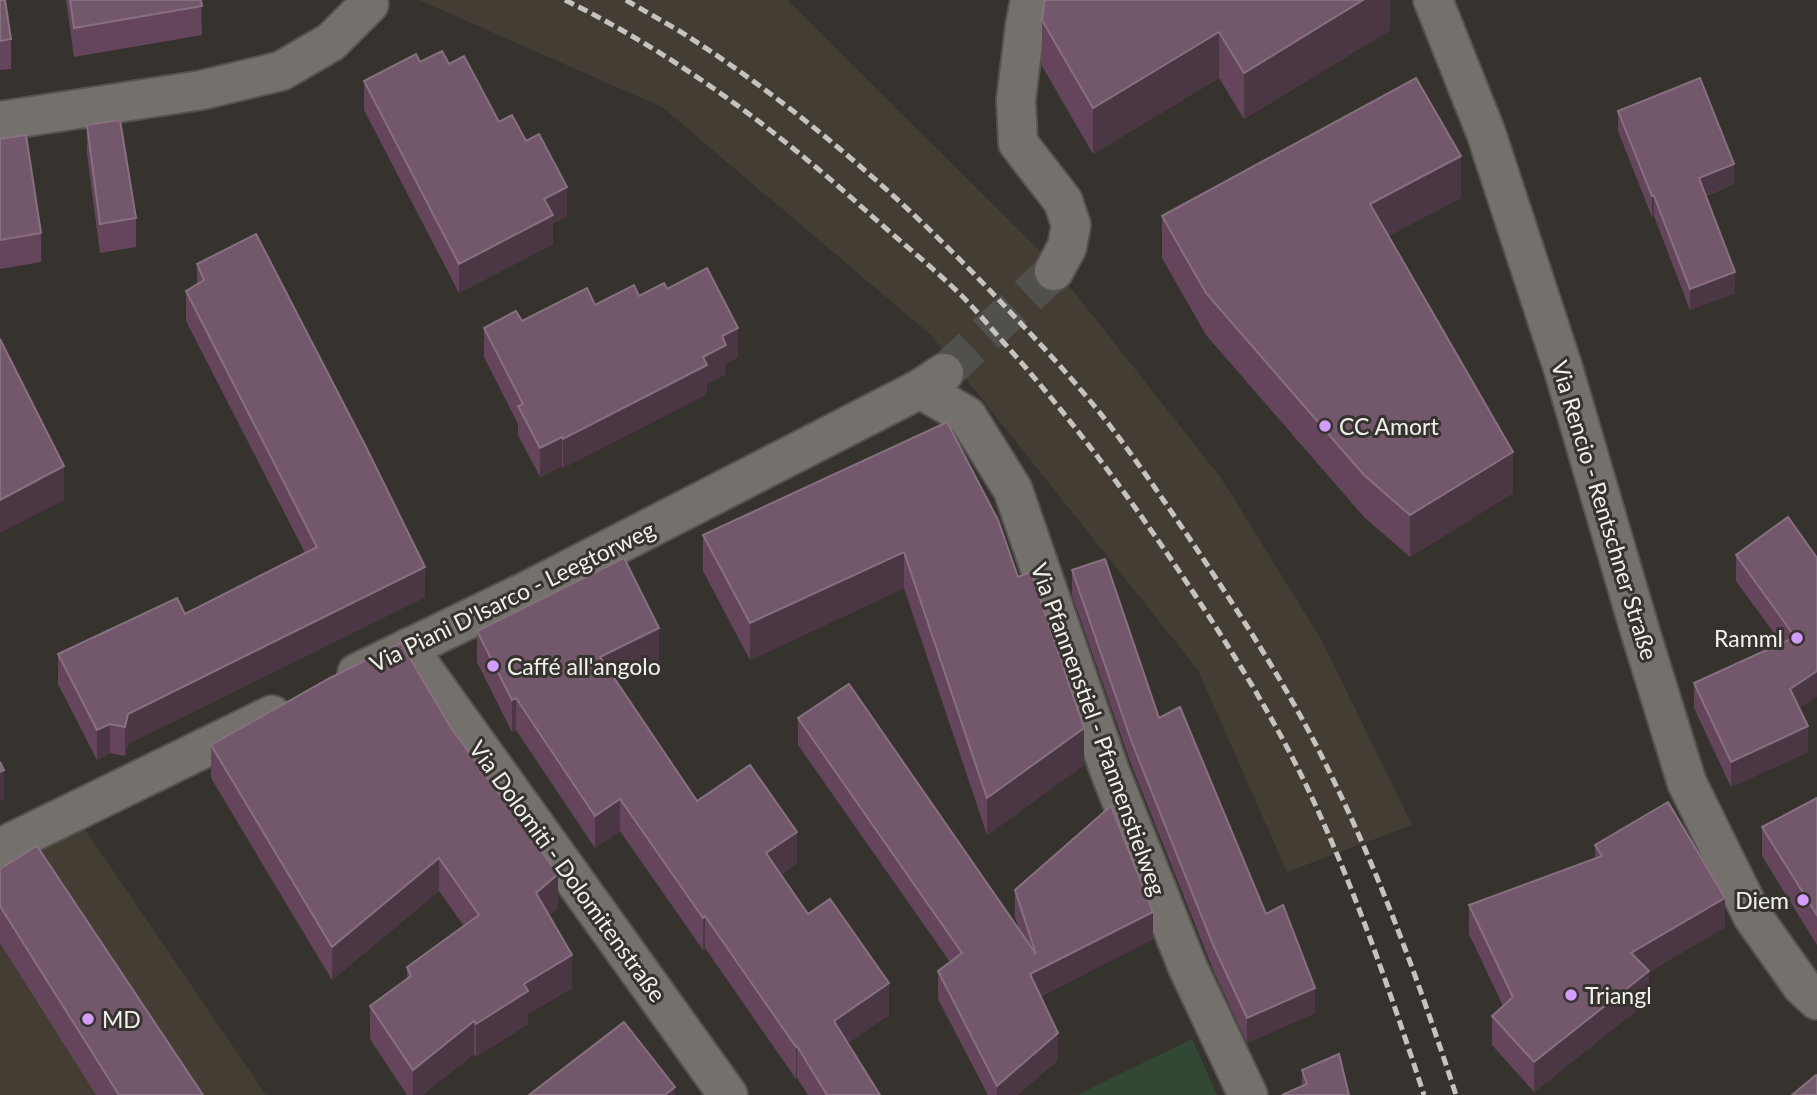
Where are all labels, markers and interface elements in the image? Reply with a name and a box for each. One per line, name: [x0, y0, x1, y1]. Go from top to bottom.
street label: Via Rencio - Rentschner Straße: [1546, 357, 1664, 663]
place label: CC Amort: [1339, 412, 1439, 440]
marker: CC Amort: [1317, 418, 1333, 434]
street label: Via Piani D'Isarco - Leegtorweg: [365, 515, 659, 677]
street label: Via Pfannenstiel - Pfannenstielweg: [1026, 559, 1172, 899]
place label: Ramml: [1714, 624, 1783, 652]
marker: Ramml: [1789, 630, 1805, 646]
place label: Caffé all'angolo: [507, 652, 661, 680]
marker: Caffé all'angolo: [485, 658, 501, 674]
street label: Via Dolomiti - Dolomitenstraße: [464, 735, 672, 1007]
place label: Diem: [1735, 886, 1789, 914]
marker: Diem: [1795, 892, 1811, 908]
place label: Triangl: [1585, 981, 1652, 1009]
marker: Triangl: [1563, 987, 1579, 1003]
place label: MD: [102, 1005, 141, 1033]
marker: MD: [80, 1011, 96, 1027]

